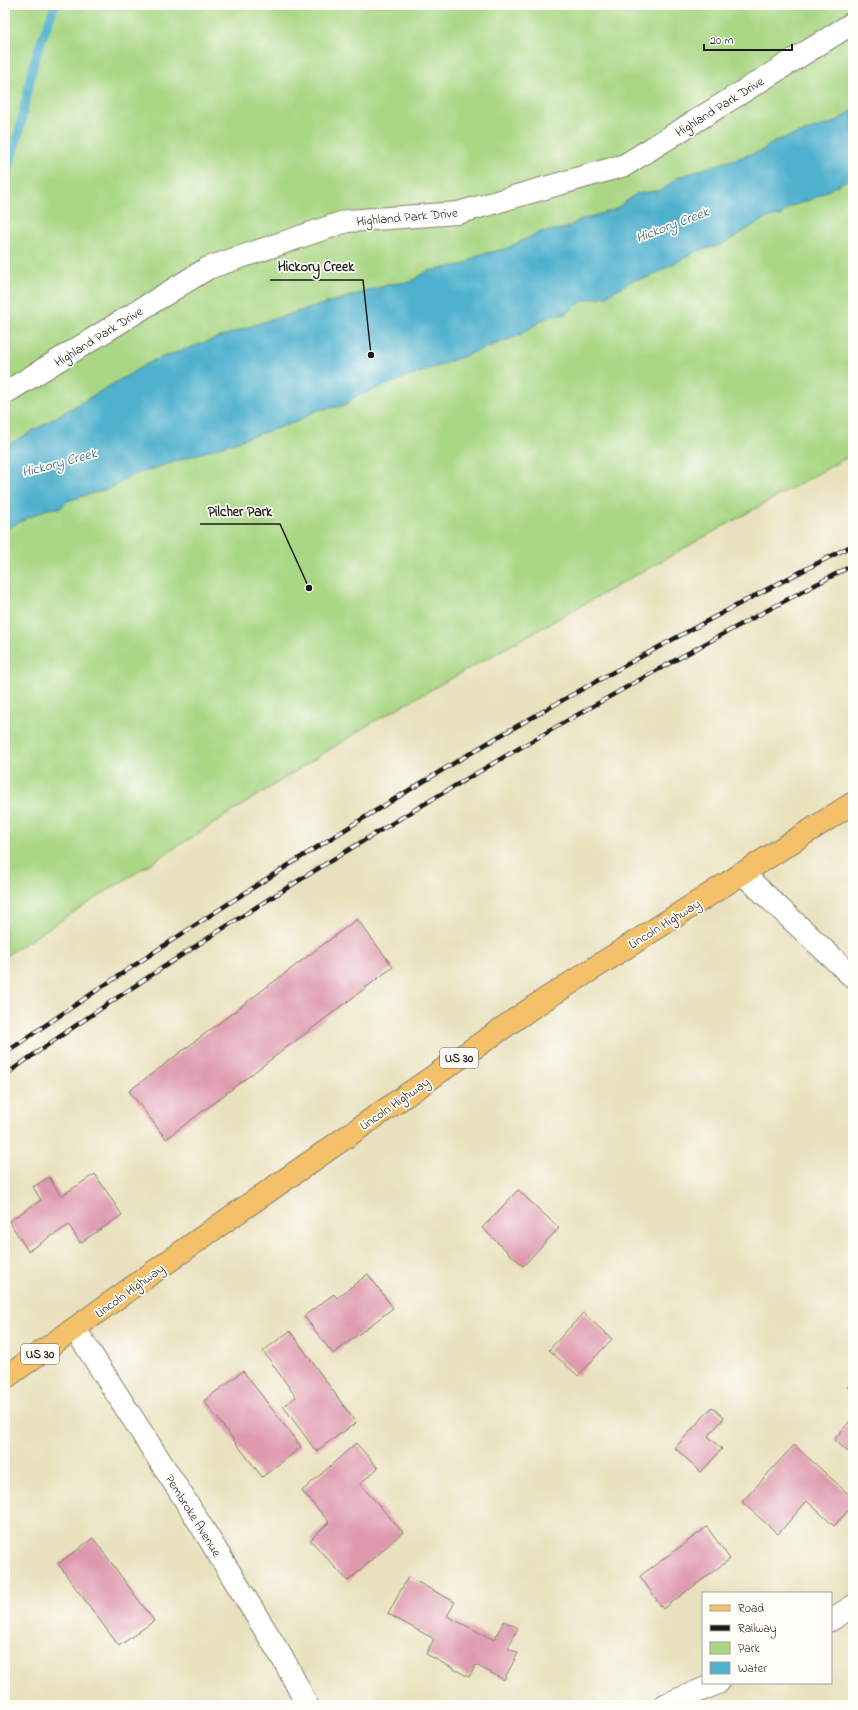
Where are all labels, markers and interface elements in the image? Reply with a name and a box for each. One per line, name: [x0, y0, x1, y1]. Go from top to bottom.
scale bar: [704, 26, 792, 52]
text: 20 m: [710, 32, 733, 50]
street label: Highland Park Drive: [672, 72, 769, 143]
water label: Hickory Creek: [633, 202, 713, 249]
street label: Highland Park Drive: [356, 204, 459, 232]
callout: Hickory Creek: [270, 254, 363, 280]
text: Hickory Creek: [278, 257, 355, 280]
street label: Highland Park Drive: [51, 302, 148, 373]
water label: Hickory Creek: [20, 443, 100, 484]
callout: Pilcher Park: [200, 498, 280, 524]
text: Pilcher Park: [208, 502, 273, 523]
street label: Lincoln Highway: [625, 895, 705, 955]
road number: US 30: [440, 1048, 478, 1068]
street label: Lincoln Highway: [356, 1073, 434, 1136]
street label: Lincoln Highway: [91, 1260, 169, 1324]
road number: US 30: [21, 1344, 59, 1364]
street label: Pembroke Avenue: [160, 1471, 226, 1561]
legend: [702, 1592, 832, 1684]
text: Road: [738, 1600, 764, 1618]
text: Railway: [738, 1620, 777, 1639]
text: Park: [738, 1640, 760, 1658]
text: Water: [738, 1660, 767, 1678]

